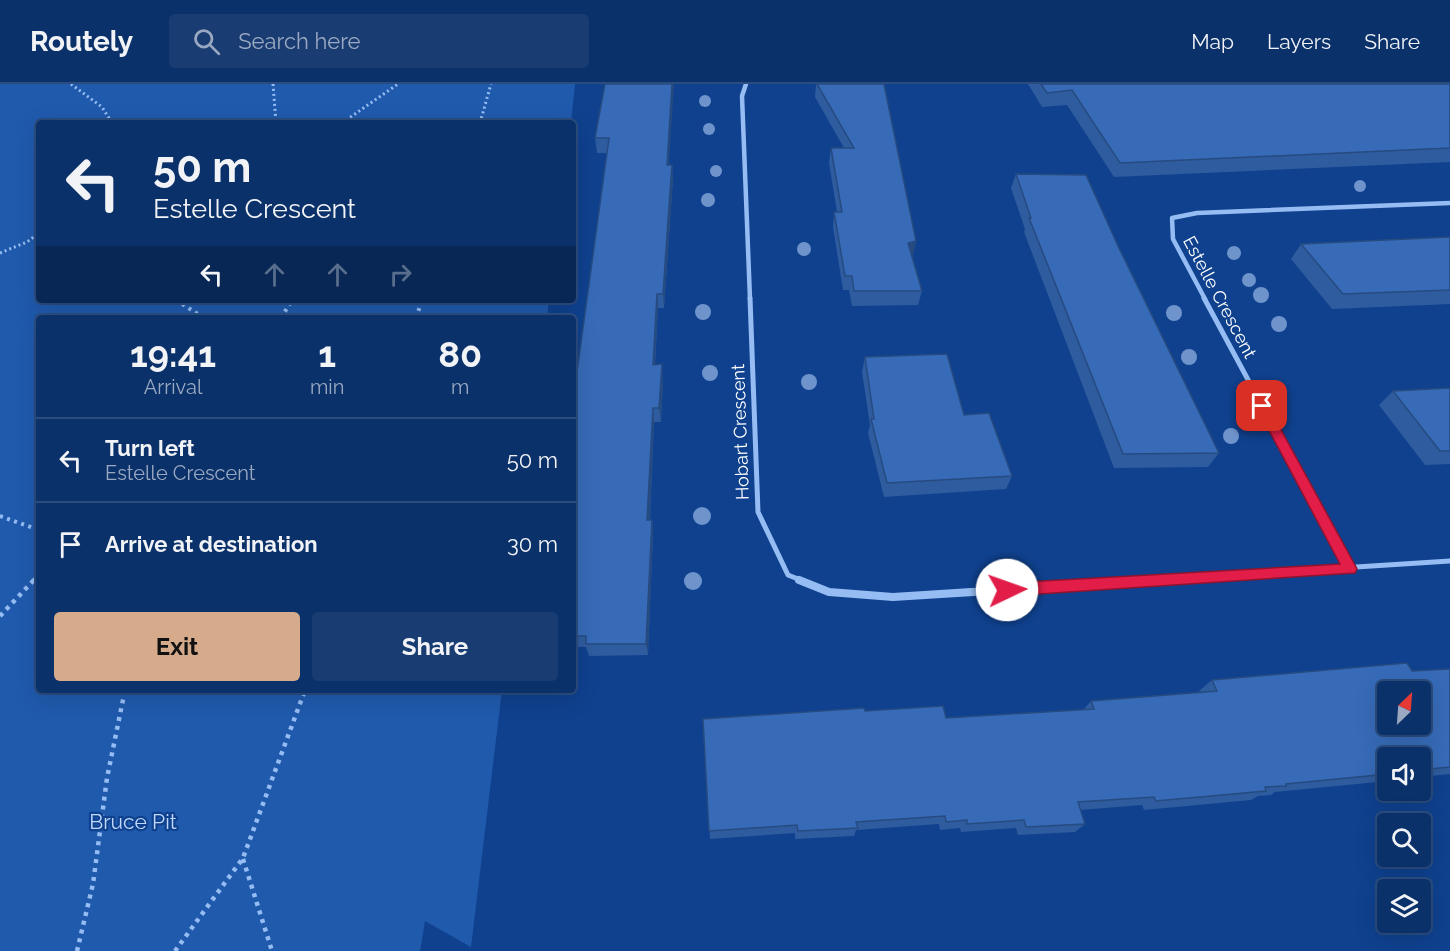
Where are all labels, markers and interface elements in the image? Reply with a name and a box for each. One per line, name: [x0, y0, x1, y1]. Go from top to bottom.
search box: [169, 14, 589, 68]
text: Routely: [30, 25, 133, 58]
icon: search: [190, 25, 223, 58]
text: Search here: [238, 28, 360, 54]
text: Map: [1191, 29, 1234, 54]
text: Layers: [1267, 29, 1331, 54]
text: Share: [1364, 29, 1420, 54]
text: 50 m: [153, 143, 251, 192]
icon: left: [54, 144, 132, 222]
text: Estelle Crescent: [153, 193, 356, 224]
street label: Estelle Crescent: [1179, 232, 1261, 362]
icon: left: [195, 258, 228, 291]
icon: ahead: [258, 258, 291, 291]
icon: ahead: [321, 258, 354, 291]
icon: right: [384, 258, 417, 291]
text: 19:41: [130, 333, 216, 375]
text: 1: [318, 333, 336, 375]
text: 80: [438, 333, 482, 375]
street label: Hobart Crescent: [727, 364, 753, 500]
text: Arrival: [144, 375, 202, 399]
text: min: [310, 375, 344, 399]
text: m: [451, 375, 469, 399]
pin: [1236, 380, 1287, 431]
icon: arrive: [1245, 389, 1278, 422]
text: Turn left: [105, 435, 195, 461]
icon: left: [54, 444, 87, 477]
text: 50 m: [507, 447, 558, 473]
text: Estelle Crescent: [105, 461, 256, 485]
icon: arrive: [54, 528, 87, 561]
text: Arrive at destination: [105, 531, 318, 557]
text: 30 m: [507, 531, 558, 557]
position arrow: [975, 558, 1039, 622]
button: Exit: [54, 612, 300, 681]
button: Share: [312, 612, 558, 681]
north arrow: [1377, 681, 1431, 735]
map controls: [1377, 681, 1431, 933]
button: sound: [1377, 747, 1431, 801]
park label: Bruce Pit: [89, 809, 177, 834]
button: search: [1377, 813, 1431, 867]
button: layers: [1377, 879, 1431, 933]

